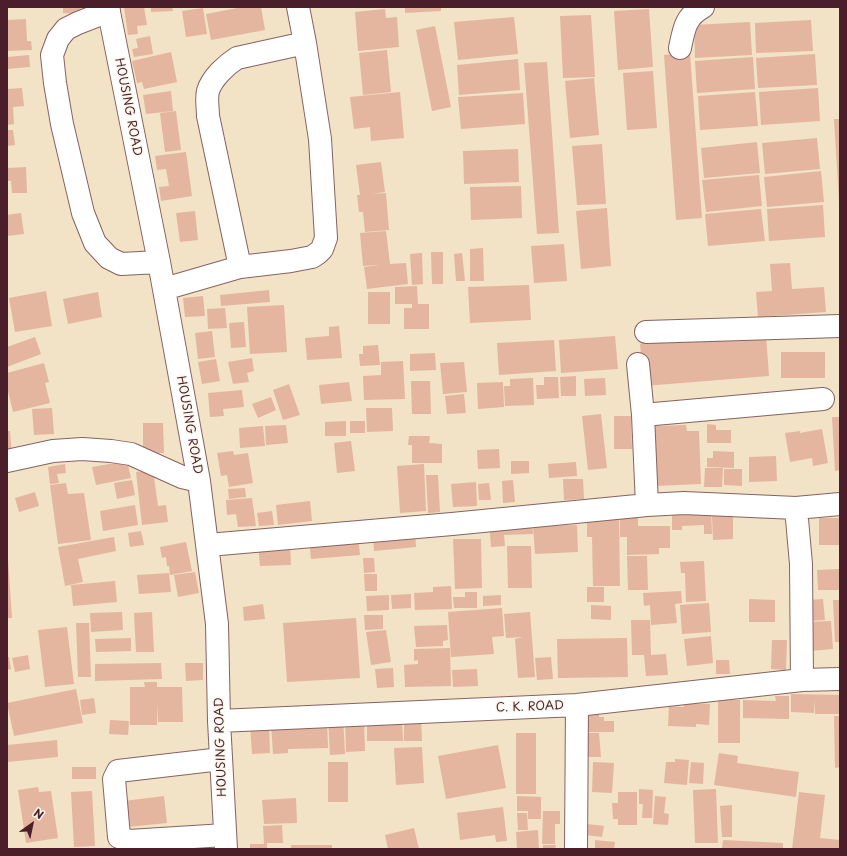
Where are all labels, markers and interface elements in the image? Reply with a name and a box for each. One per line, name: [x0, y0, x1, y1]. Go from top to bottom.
street label: HOUSING ROAD: [111, 57, 145, 157]
street label: HOUSING ROAD: [173, 375, 205, 475]
street label: HOUSING ROAD: [212, 697, 230, 797]
street label: C. K. ROAD: [496, 699, 564, 715]
north arrow: [12, 804, 52, 844]
text: N: [31, 804, 47, 823]

